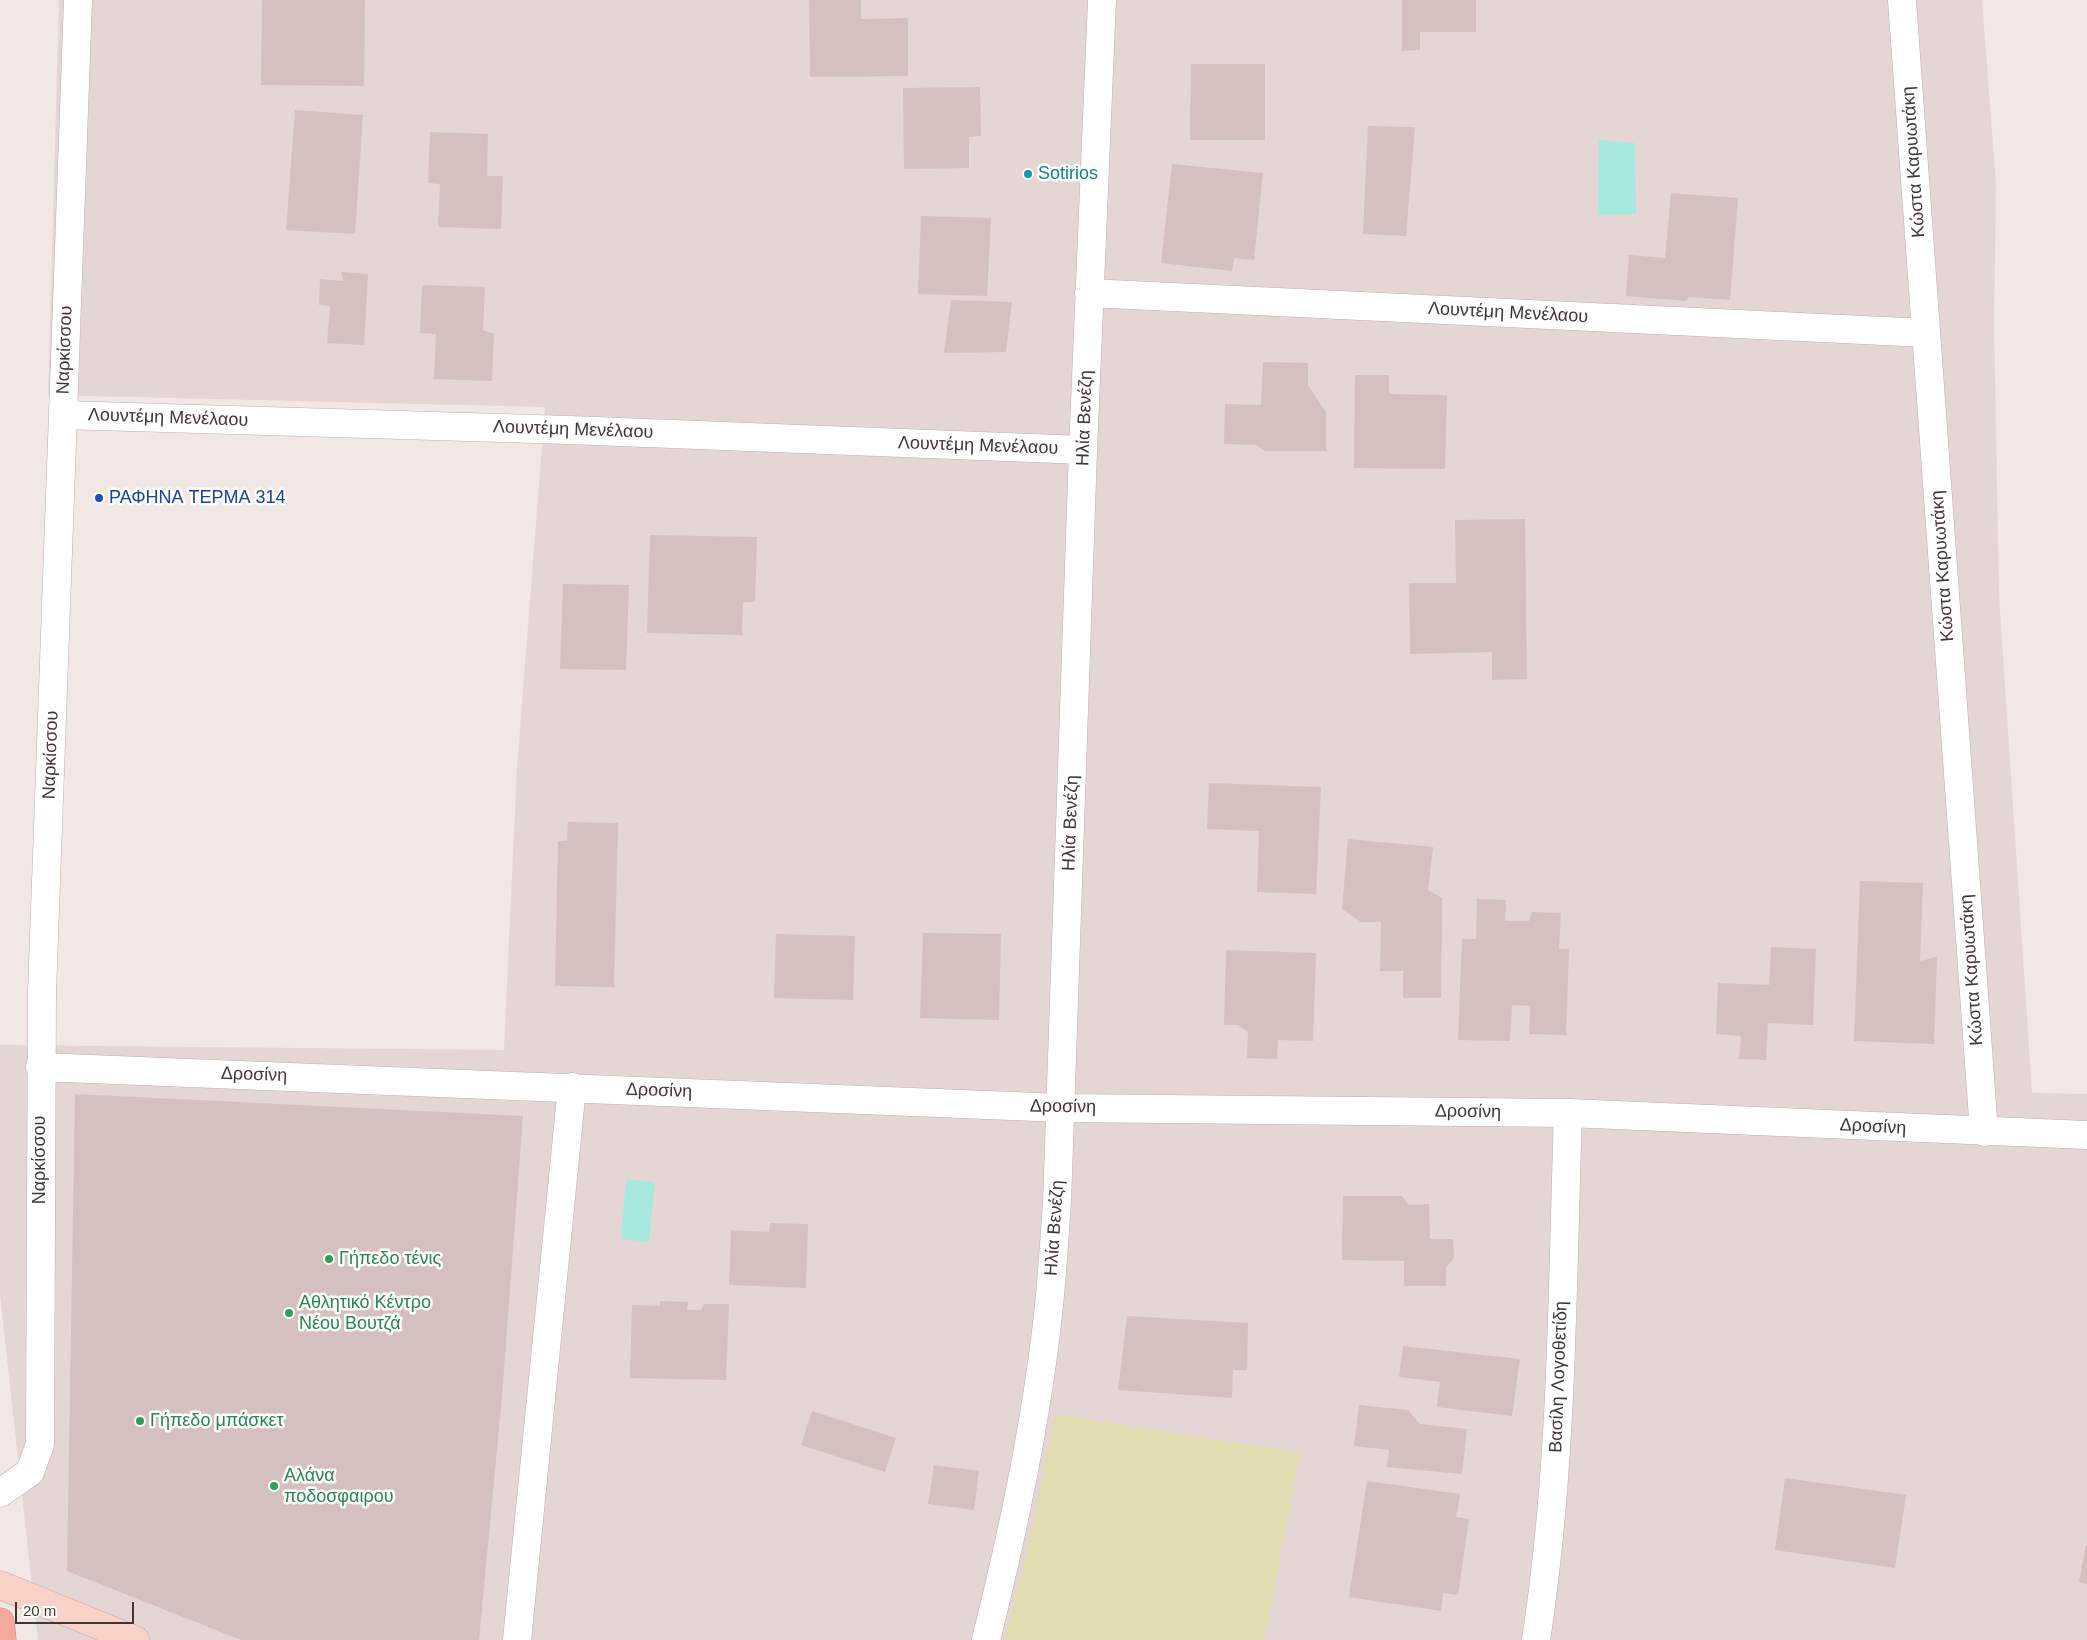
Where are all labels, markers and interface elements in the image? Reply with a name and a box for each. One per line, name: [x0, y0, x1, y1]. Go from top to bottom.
street label: Κώστα Καρυωτάκη: [1898, 86, 1930, 238]
place label: Sotirios: [1038, 163, 1098, 185]
marker: Sotirios: [1022, 168, 1034, 180]
street label: Λουντέμη Μενέλαου: [1427, 298, 1589, 328]
street label: Ναρκίσσου: [53, 305, 77, 395]
street label: Ηλία Βενέζη: [1073, 370, 1097, 466]
street label: Λουντέμη Μενέλαου: [87, 404, 249, 432]
street label: Λουντέμη Μενέλαου: [492, 416, 654, 444]
street label: Λουντέμη Μενέλαου: [897, 432, 1059, 460]
place label: ΡΑΦΗΝΑ ΤΕΡΜΑ 314: [109, 487, 286, 509]
street label: Κώστα Καρυωτάκη: [1927, 490, 1959, 642]
marker: ΡΑΦΗΝΑ ΤΕΡΜΑ 314: [93, 492, 105, 504]
street label: Ναρκίσσου: [39, 710, 63, 800]
street label: Ηλία Βενέζη: [1059, 775, 1083, 871]
street label: Κώστα Καρυωτάκη: [1956, 894, 1988, 1046]
street label: Δροσίνη: [220, 1063, 288, 1087]
street label: Δροσίνη: [625, 1079, 693, 1103]
street label: Δροσίνη: [1030, 1096, 1096, 1118]
street label: Δροσίνη: [1435, 1101, 1501, 1123]
street label: Δροσίνη: [1839, 1114, 1907, 1140]
street label: Ναρκίσσου: [29, 1116, 51, 1204]
street label: Ηλία Βενέζη: [1041, 1179, 1069, 1277]
place label: Γήπεδο τένις: [339, 1248, 441, 1270]
marker: Γήπεδο τένις: [323, 1253, 335, 1265]
place label: Αθλητικό Κέντρο Νέου Βουτζά: [299, 1292, 431, 1335]
street label: Βασίλη Λογοθετίδη: [1546, 1301, 1572, 1453]
marker: Αθλητικό Κέντρο Νέου Βουτζά: [283, 1307, 295, 1319]
place label: Γήπεδο μπάσκετ: [150, 1410, 284, 1432]
marker: Γήπεδο μπάσκετ: [134, 1415, 146, 1427]
place label: Αλάνα ποδοσφαιρου: [284, 1465, 393, 1508]
marker: Αλάνα ποδοσφαιρου: [268, 1480, 280, 1492]
scale bar: [18, 1592, 136, 1624]
text: 20 m: [23, 1602, 56, 1619]

